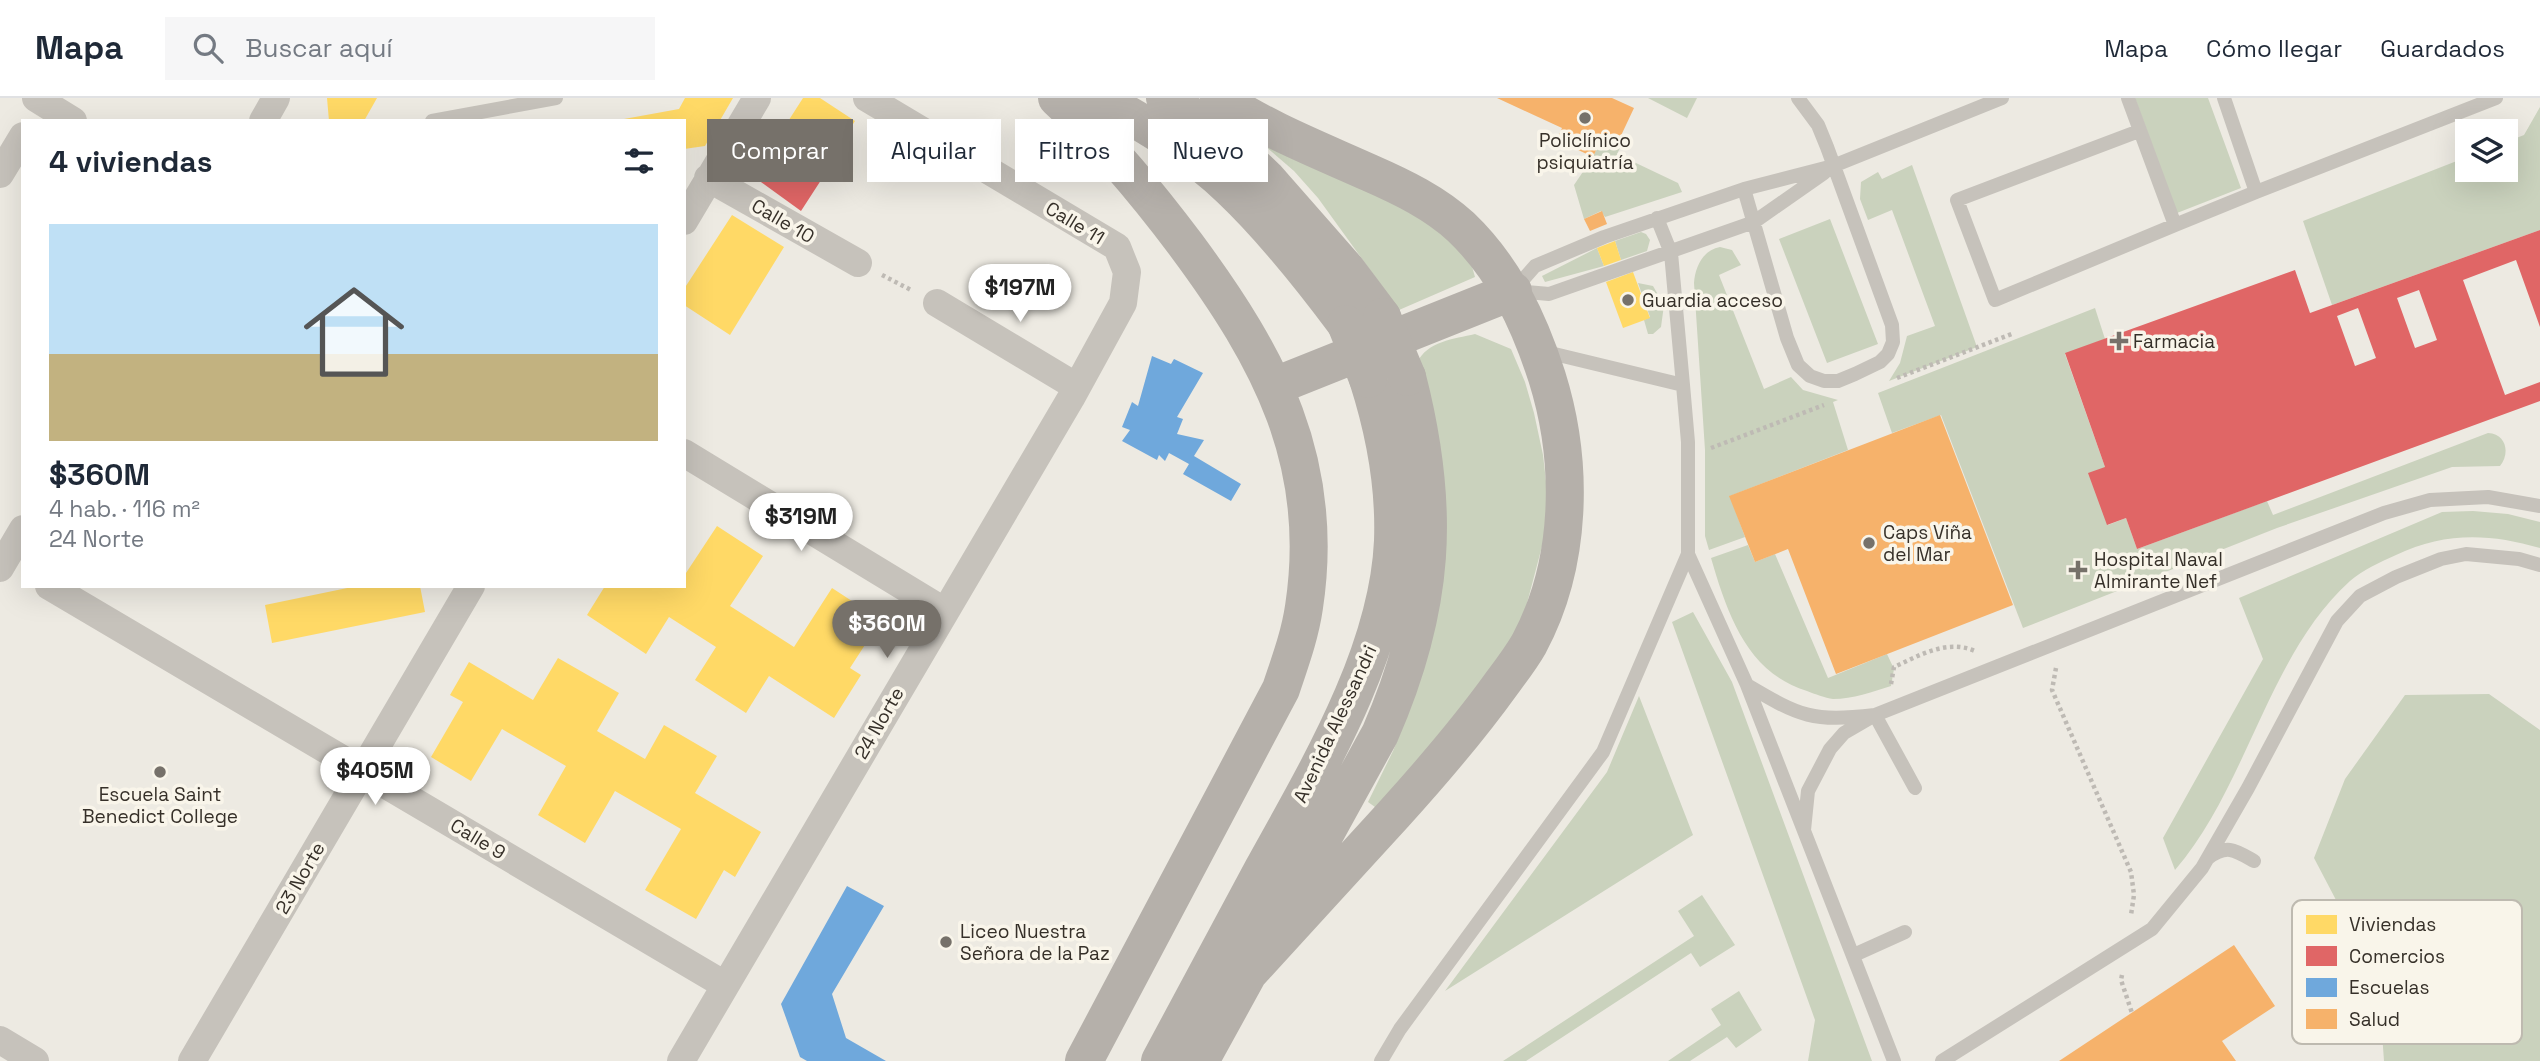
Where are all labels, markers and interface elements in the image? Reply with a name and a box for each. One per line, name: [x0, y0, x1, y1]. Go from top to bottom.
search box: [165, 17, 655, 80]
text: Mapa: [35, 27, 123, 69]
icon: search: [189, 29, 227, 67]
text: Buscar aquí: [245, 31, 393, 65]
text: Mapa: [2104, 33, 2168, 64]
text: Cómo llegar: [2206, 33, 2342, 64]
text: Guardados: [2380, 33, 2505, 64]
marker: Policlínico psiquiatría: [1577, 110, 1593, 126]
chip: Comprar: [707, 119, 853, 182]
chip: Alquilar: [867, 119, 1001, 182]
chip: Filtros: [1015, 119, 1134, 182]
chip: Nuevo: [1148, 119, 1268, 182]
map controls: [2455, 119, 2518, 182]
button: layers: [2455, 119, 2518, 182]
place label: Policlínico psiquiatría: [1536, 128, 1634, 175]
text: 4 viviendas: [49, 142, 212, 181]
icon: filters: [620, 142, 658, 180]
street label: Calle 10: [747, 193, 819, 249]
street label: Calle 11: [1041, 196, 1109, 250]
pin: $197M: [971, 264, 1069, 324]
icon: home: [291, 269, 417, 395]
text: $197M: [984, 272, 1056, 302]
place label: Guardia acceso: [1642, 288, 1783, 313]
marker: Guardia acceso: [1620, 292, 1636, 308]
place label: Farmacia: [2133, 329, 2215, 354]
marker: Farmacia: [2111, 333, 2127, 349]
text: $360M: [49, 455, 150, 494]
text: 4 hab. · 116 m²: [49, 494, 200, 524]
pin: $319M: [752, 494, 850, 553]
text: $319M: [765, 501, 837, 531]
place label: Caps Viña del Mar: [1883, 520, 1972, 567]
text: 24 Norte: [49, 524, 144, 554]
marker: Caps Viña del Mar: [1861, 535, 1877, 551]
place label: Hospital Naval Almirante Nef: [2094, 547, 2223, 594]
marker: Hospital Naval Almirante Nef: [2068, 560, 2088, 580]
pin: $360M: [838, 601, 936, 660]
text: $360M: [848, 608, 926, 638]
street label: Avenida Alessandri: [1287, 641, 1383, 807]
street label: 24 Norte: [848, 683, 910, 763]
pin: $405M: [326, 748, 424, 807]
text: $405M: [336, 755, 414, 785]
marker: Escuela Saint Benedict College: [152, 764, 168, 780]
place label: Escuela Saint Benedict College: [82, 782, 238, 829]
street label: Calle 9: [446, 813, 510, 865]
street label: 23 Norte: [269, 838, 331, 918]
legend: [2292, 900, 2522, 1044]
text: Viviendas: [2349, 912, 2436, 937]
place label: Liceo Nuestra Señora de la Paz: [960, 919, 1110, 966]
marker: Liceo Nuestra Señora de la Paz: [938, 934, 954, 950]
text: Comercios: [2349, 944, 2445, 969]
text: Escuelas: [2349, 975, 2429, 1000]
text: Salud: [2349, 1007, 2400, 1032]

